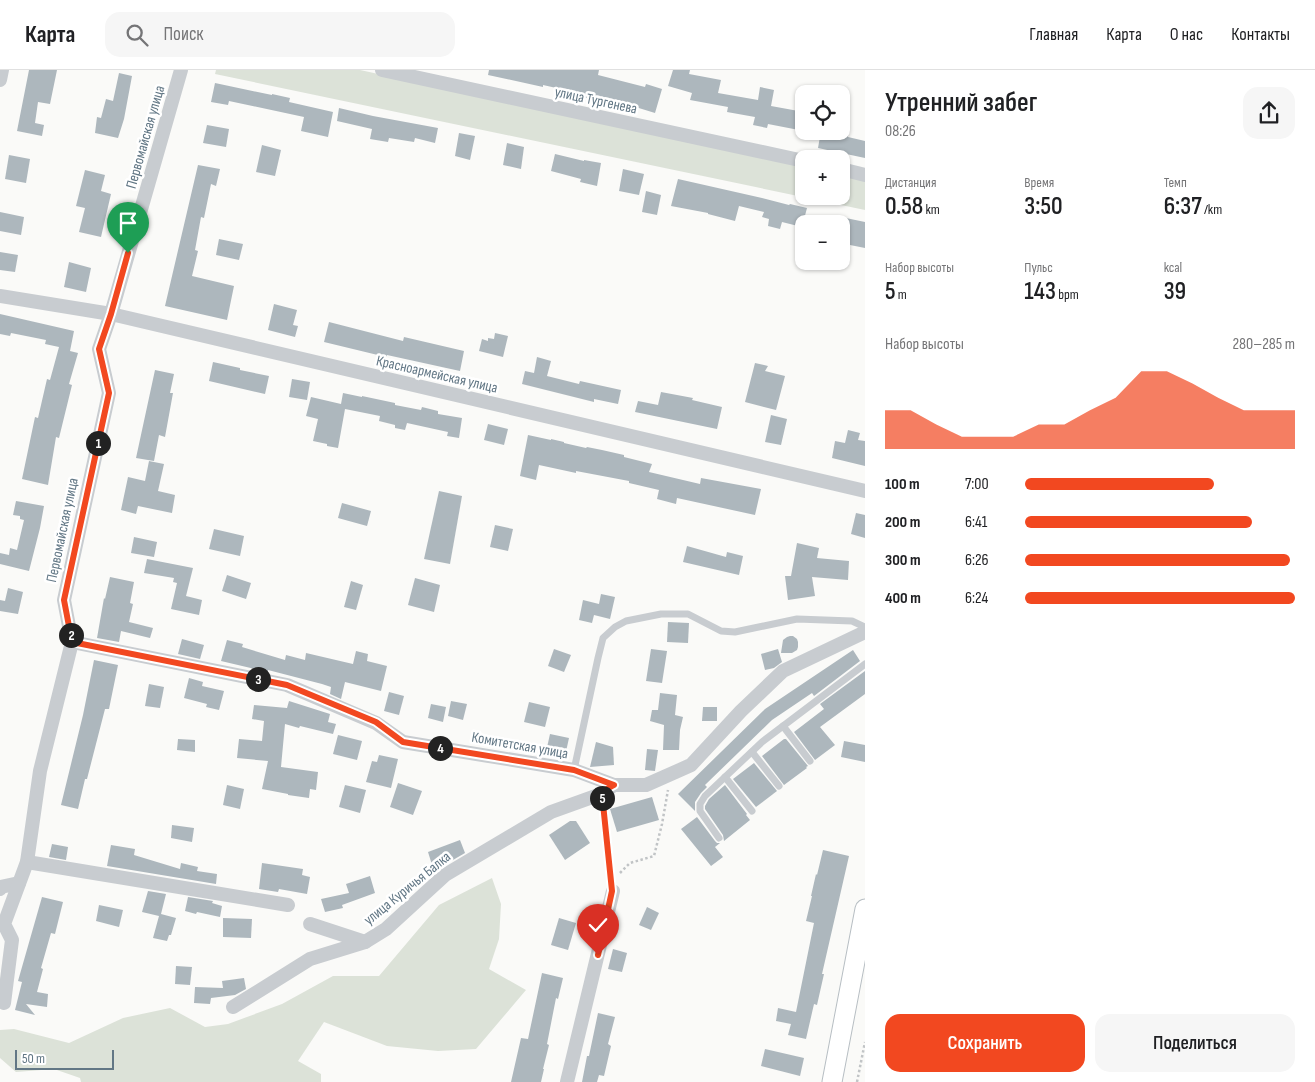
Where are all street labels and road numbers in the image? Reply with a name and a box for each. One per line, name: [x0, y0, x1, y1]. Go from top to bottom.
street label: Первомайская улица: [122, 83, 169, 191]
street label: улица Тургенева: [553, 83, 639, 119]
street label: Красноармейская улица: [374, 351, 500, 398]
street label: Первомайская улица: [42, 476, 83, 584]
street label: Комитетская улица: [470, 728, 570, 763]
street label: улица Куричья Балка: [360, 847, 455, 929]

